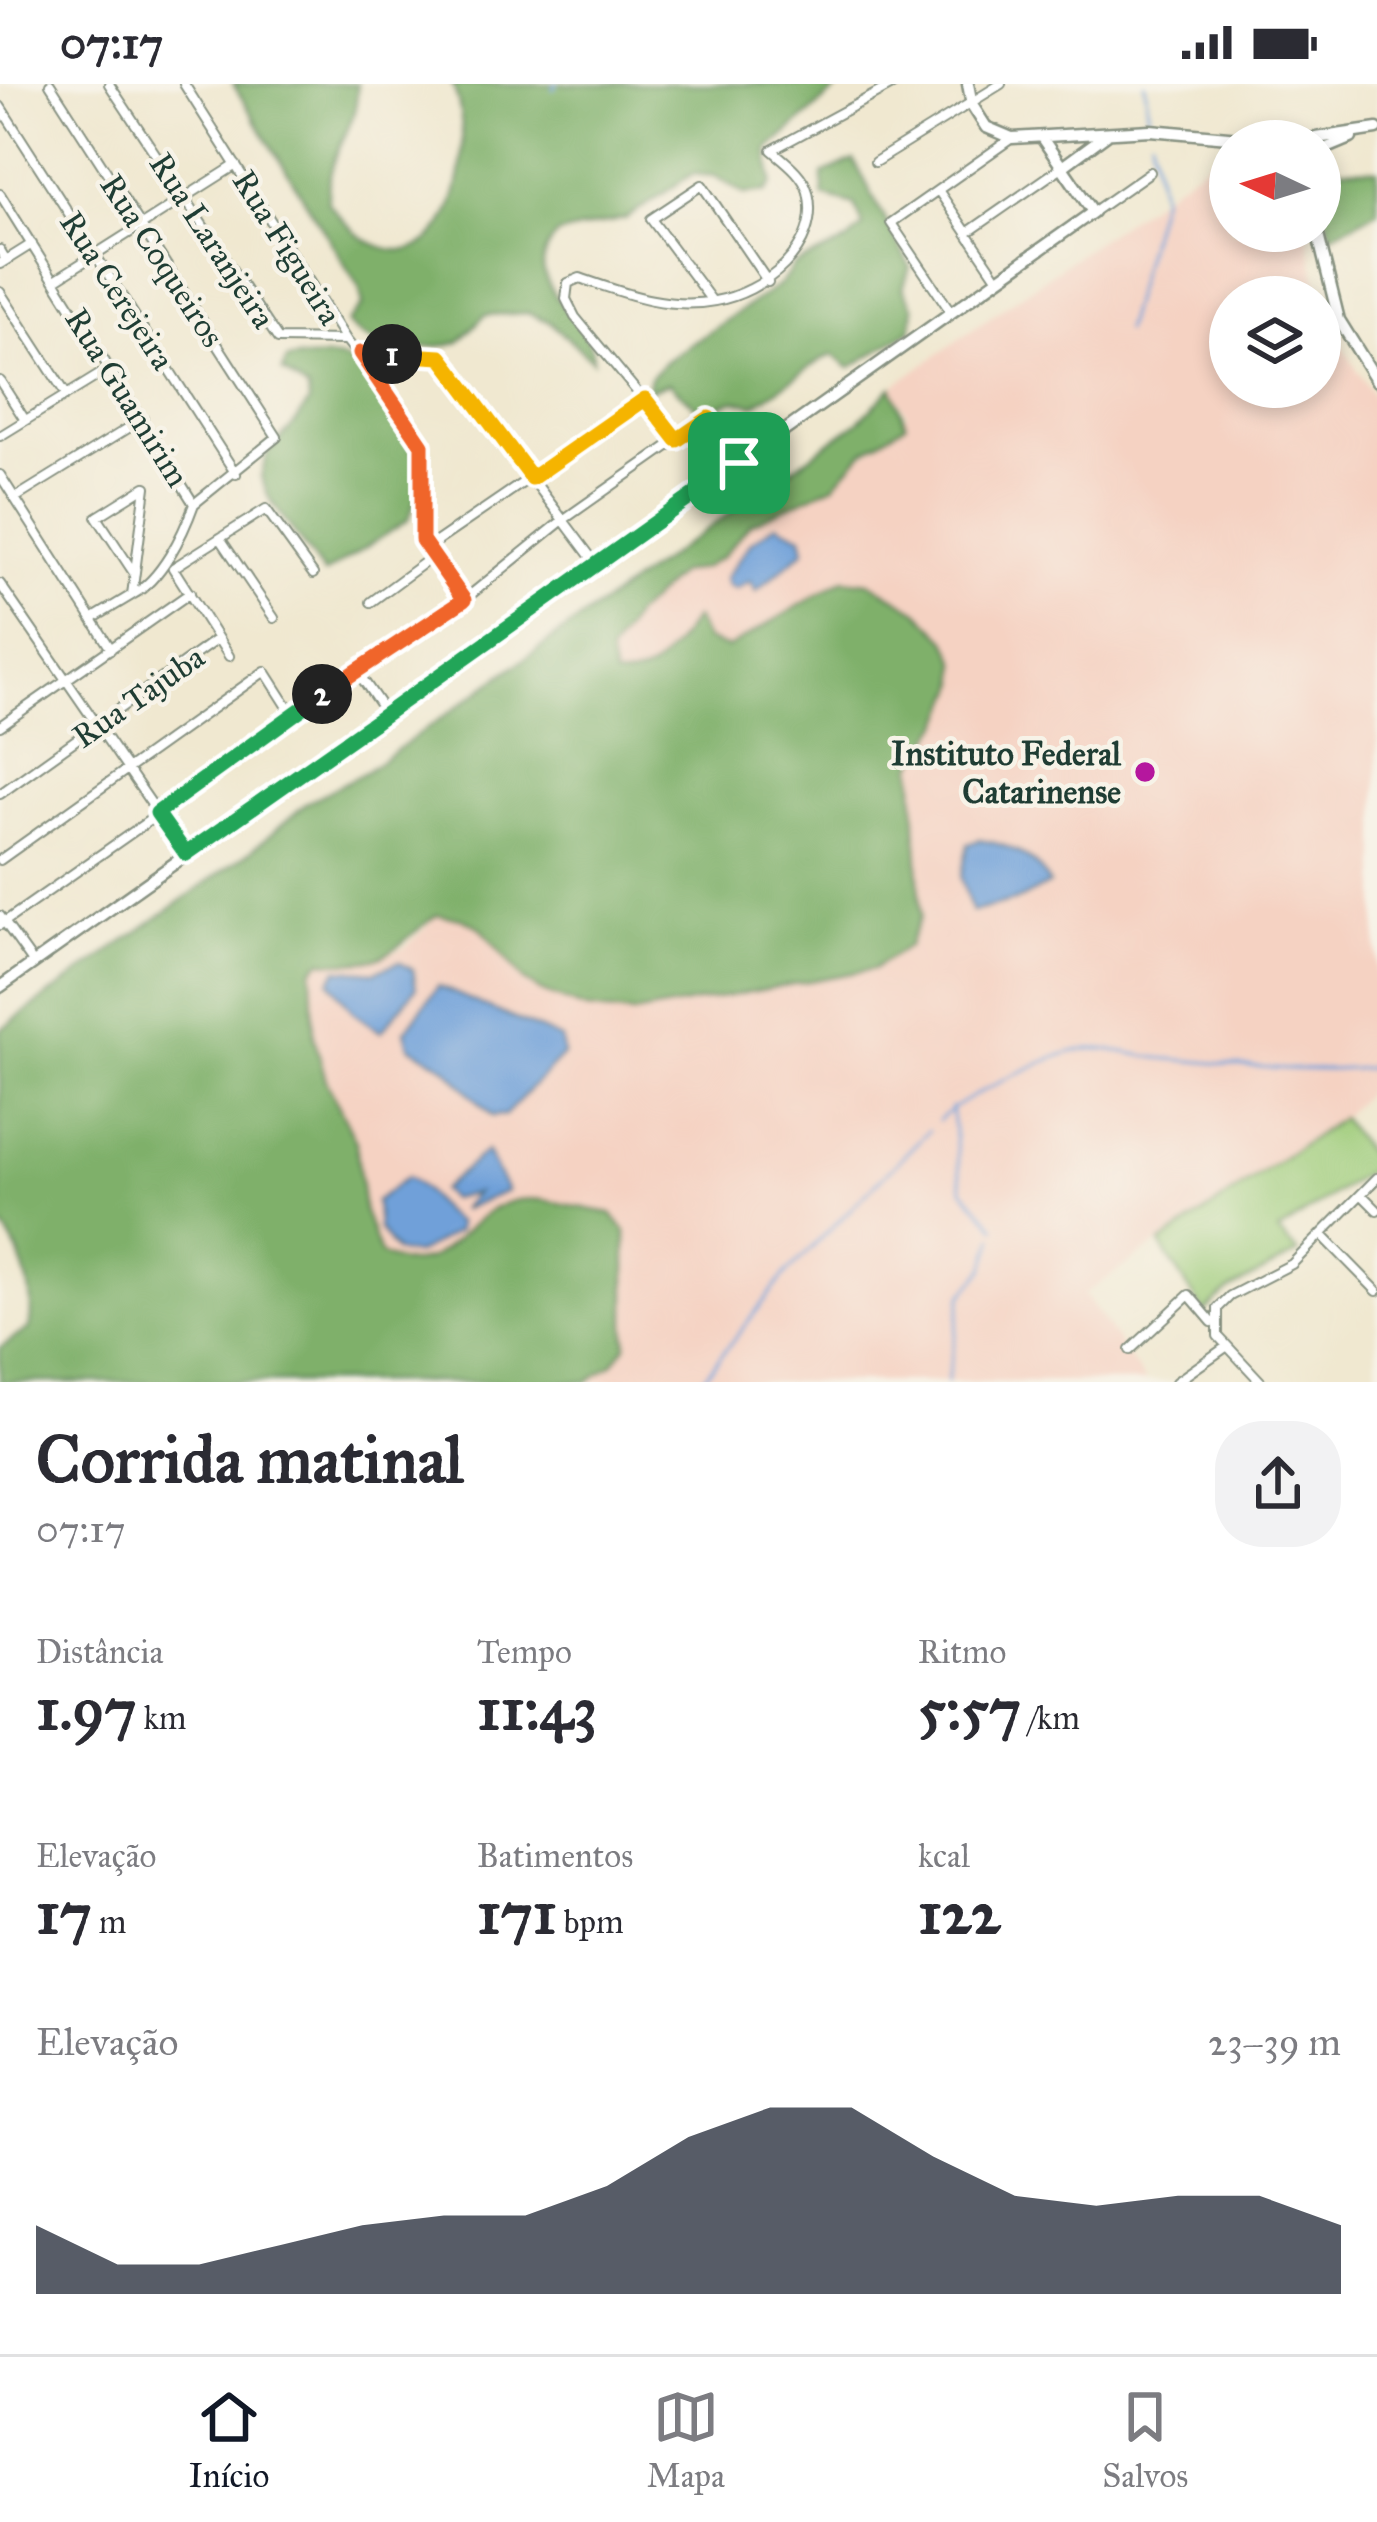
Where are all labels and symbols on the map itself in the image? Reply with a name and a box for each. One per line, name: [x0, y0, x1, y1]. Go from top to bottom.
north arrow: [1209, 120, 1341, 252]
street label: Rua Laranjeira: [141, 145, 284, 336]
street label: Rua Figueira: [224, 163, 350, 332]
street label: Rua Coqueiros: [91, 167, 233, 355]
street label: Rua Cerejeira: [51, 204, 183, 377]
street label: Rua Guamirim: [56, 301, 198, 495]
pin: 1: [362, 324, 422, 384]
pin: [688, 412, 790, 514]
street label: Rua Tajuba: [65, 637, 212, 757]
pin: 2: [292, 664, 352, 724]
place label: Instituto Federal Catarinense: [891, 734, 1122, 812]
marker: Instituto Federal Catarinense: [1132, 759, 1158, 785]

